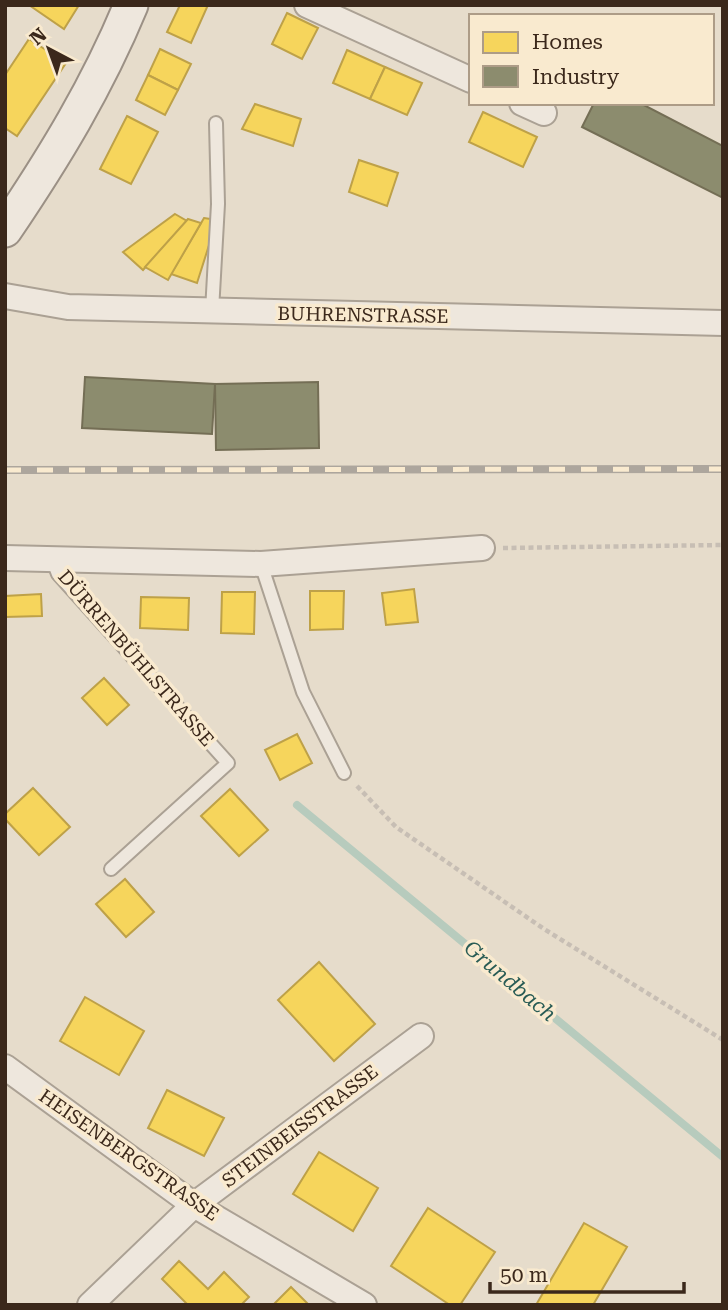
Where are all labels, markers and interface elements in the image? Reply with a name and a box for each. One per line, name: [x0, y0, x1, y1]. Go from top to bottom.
north arrow: [14, 14, 84, 84]
legend: [469, 14, 714, 105]
text: N: [25, 23, 52, 50]
text: Homes: [532, 30, 603, 54]
text: Industry: [532, 65, 620, 89]
street label: BUHRENSTRASSE: [277, 302, 449, 328]
street label: DÜRRENBÜHLSTRASSE: [53, 565, 219, 751]
water label: Grundbach: [459, 936, 561, 1027]
street label: STEINBEISSTRASSE: [218, 1060, 382, 1192]
street label: HEISENBERGSTRASSE: [35, 1084, 223, 1226]
scale bar: [490, 1250, 684, 1294]
text: 50 m: [500, 1263, 548, 1287]

